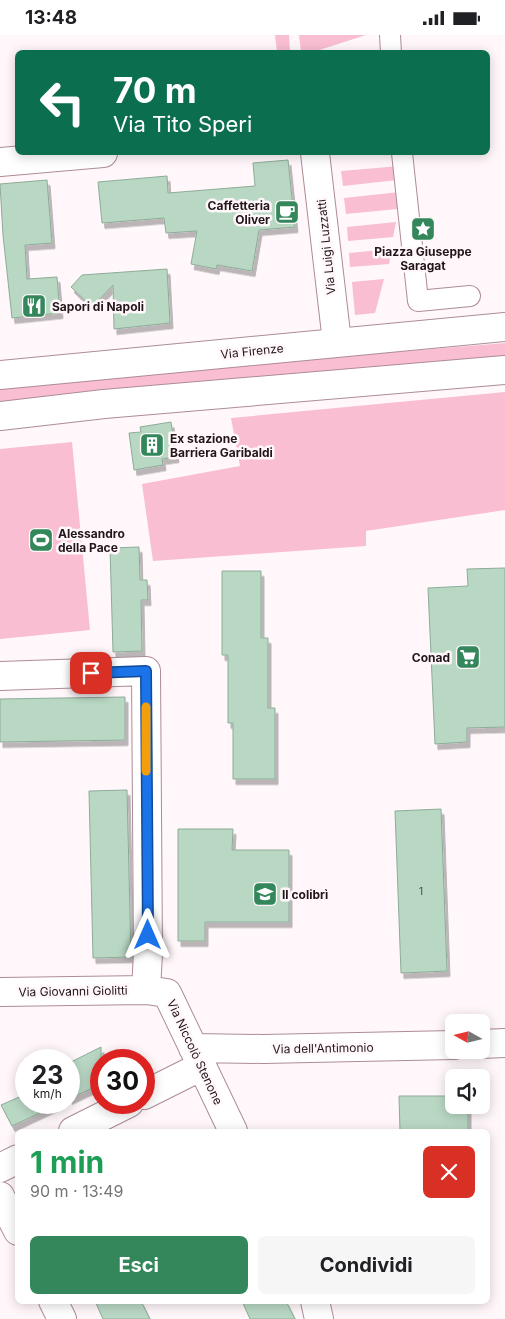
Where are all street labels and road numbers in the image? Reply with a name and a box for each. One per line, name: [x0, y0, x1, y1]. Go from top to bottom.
street label: Via Luigi Luzzatti: [314, 198, 338, 296]
street label: Via Firenze: [220, 340, 284, 362]
street label: Via Giovanni Giolitti: [18, 983, 128, 999]
street label: Via Niccolò Stenone: [164, 997, 226, 1107]
street label: Via dell'Antimonio: [272, 1040, 374, 1056]

